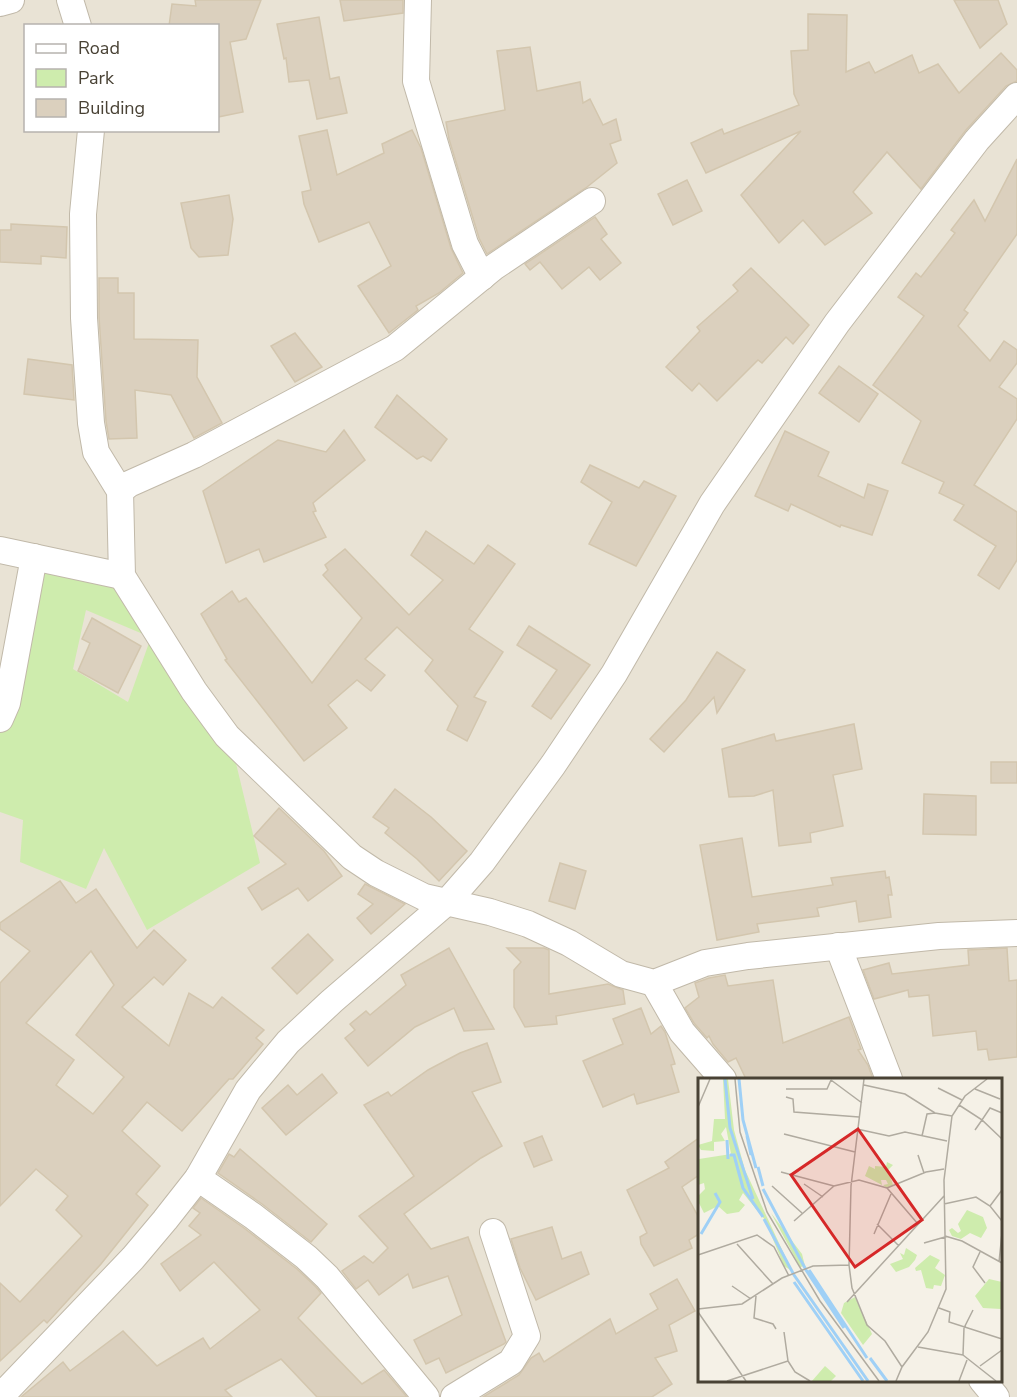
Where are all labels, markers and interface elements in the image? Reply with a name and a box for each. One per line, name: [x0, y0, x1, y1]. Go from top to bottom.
legend: [24, 24, 219, 132]
text: Road: [78, 36, 120, 60]
text: Park: [78, 66, 115, 90]
text: Building: [78, 96, 145, 120]
inset map: [698, 1078, 1002, 1382]

